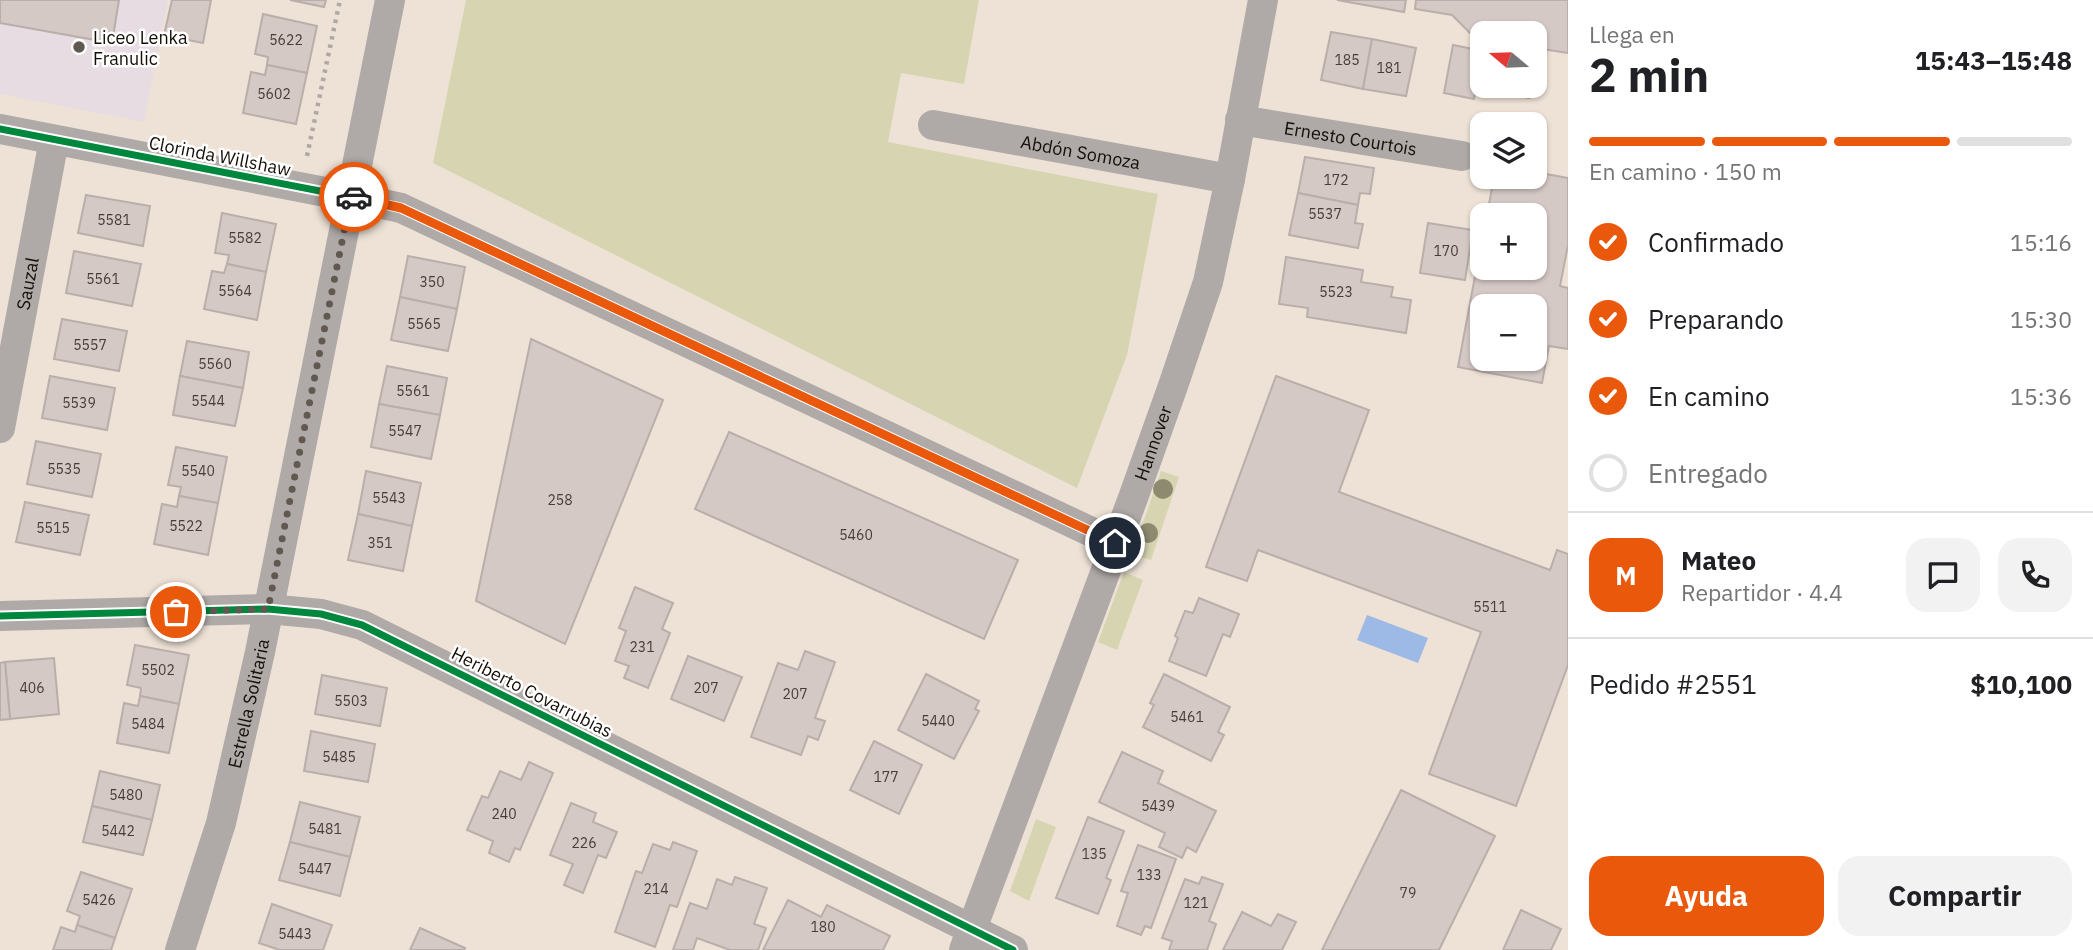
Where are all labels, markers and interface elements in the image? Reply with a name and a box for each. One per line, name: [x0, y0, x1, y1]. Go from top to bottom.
text: Llega en: [1589, 19, 1675, 49]
north arrow: [1470, 21, 1547, 98]
map controls: [1470, 21, 1547, 371]
place label: Liceo Lenka Franulic: [93, 26, 188, 70]
house number: 5622: [269, 31, 303, 49]
marker: Liceo Lenka Franulic: [71, 39, 87, 55]
text: 15:43–15:48: [1915, 43, 2072, 77]
text: 2 min: [1589, 45, 1709, 105]
house number: 185: [1334, 51, 1360, 69]
house number: 181: [1376, 59, 1402, 77]
house number: 5602: [257, 85, 291, 103]
button: layers: [1470, 112, 1547, 189]
street label: Ernesto Courtois: [1282, 116, 1419, 160]
street label: Abdón Somoza: [1019, 130, 1143, 174]
street label: Clorinda Willshaw: [147, 131, 293, 181]
text: En camino · 150 m: [1589, 156, 1782, 186]
courier: [319, 162, 389, 232]
house number: 172: [1323, 171, 1349, 189]
icon: car: [335, 178, 373, 216]
button: +: [1470, 203, 1547, 280]
house number: 5537: [1308, 205, 1342, 223]
house number: 5581: [97, 211, 131, 229]
icon: check: [1589, 223, 1627, 261]
text: Confirmado: [1648, 225, 1784, 259]
text: 15:16: [2010, 227, 2072, 257]
house number: 5582: [228, 229, 262, 247]
house number: 170: [1433, 242, 1459, 260]
street label: Sauzal: [11, 255, 43, 312]
house number: 5561: [86, 270, 120, 288]
house number: 350: [419, 273, 445, 291]
house number: 5564: [218, 282, 252, 300]
house number: 5523: [1319, 283, 1353, 301]
button: −: [1470, 294, 1547, 371]
icon: check: [1589, 300, 1627, 338]
text: Preparando: [1648, 302, 1784, 336]
text: 15:30: [2010, 304, 2072, 334]
house number: 5565: [407, 315, 441, 333]
house number: 5557: [73, 336, 107, 354]
house number: 5560: [198, 355, 232, 373]
icon: check: [1589, 377, 1627, 415]
text: En camino: [1648, 379, 1770, 413]
text: 15:36: [2010, 381, 2072, 411]
house number: 5561: [396, 382, 430, 400]
house number: 5544: [191, 392, 225, 410]
house number: 5539: [62, 394, 96, 412]
street label: Hannover: [1129, 402, 1177, 484]
house number: 5547: [388, 422, 422, 440]
text: Entregado: [1648, 456, 1768, 490]
house number: 5535: [47, 460, 81, 478]
house number: 5540: [181, 462, 215, 480]
house number: 5543: [372, 489, 406, 507]
house number: 258: [547, 491, 573, 509]
pin: [1085, 513, 1145, 573]
house number: 5522: [169, 517, 203, 535]
house number: 5515: [36, 519, 70, 537]
icon: home: [1096, 524, 1134, 562]
house number: 5460: [839, 526, 873, 544]
house number: 351: [367, 534, 393, 552]
button: chat: [1906, 538, 1980, 612]
button: phone: [1998, 538, 2072, 612]
text: Mateo: [1681, 543, 1756, 577]
text: M: [1615, 558, 1637, 592]
text: Repartidor · 4.4: [1681, 577, 1843, 607]
pin: [146, 582, 206, 642]
icon: bag: [157, 593, 195, 631]
house number: 5511: [1473, 598, 1507, 616]
street label: Estrella Solitaria: [222, 636, 274, 770]
house number: 231: [629, 638, 655, 656]
street label: Heriberto Covarrubias: [448, 641, 616, 743]
house number: 5502: [141, 661, 175, 679]
text: Pedido #2551: [1589, 667, 1757, 701]
text: $10,100: [1970, 667, 2072, 701]
house number: 406: [19, 679, 45, 697]
house number: 207: [693, 679, 719, 697]
house number: 207: [782, 685, 808, 703]
house number: 5503: [334, 692, 368, 710]
house number: 5461: [1170, 708, 1204, 726]
house number: 5440: [921, 712, 955, 730]
house number: 5484: [131, 715, 165, 733]
house number: 5485: [322, 748, 356, 766]
house number: 177: [873, 768, 899, 786]
house number: 5480: [109, 786, 143, 804]
house number: 5439: [1141, 797, 1175, 815]
house number: 240: [491, 805, 517, 823]
house number: 5481: [308, 820, 342, 838]
house number: 5442: [101, 822, 135, 840]
house number: 226: [571, 834, 597, 852]
house number: 135: [1081, 845, 1107, 863]
button: Ayuda: [1589, 856, 1824, 936]
button: Compartir: [1838, 856, 2072, 936]
house number: 5447: [298, 860, 332, 878]
house number: 133: [1136, 866, 1162, 884]
house number: 214: [643, 880, 669, 898]
house number: 79: [1400, 884, 1416, 902]
house number: 5426: [82, 891, 116, 909]
house number: 121: [1183, 894, 1209, 912]
house number: 180: [810, 918, 836, 936]
house number: 5443: [278, 925, 312, 943]

